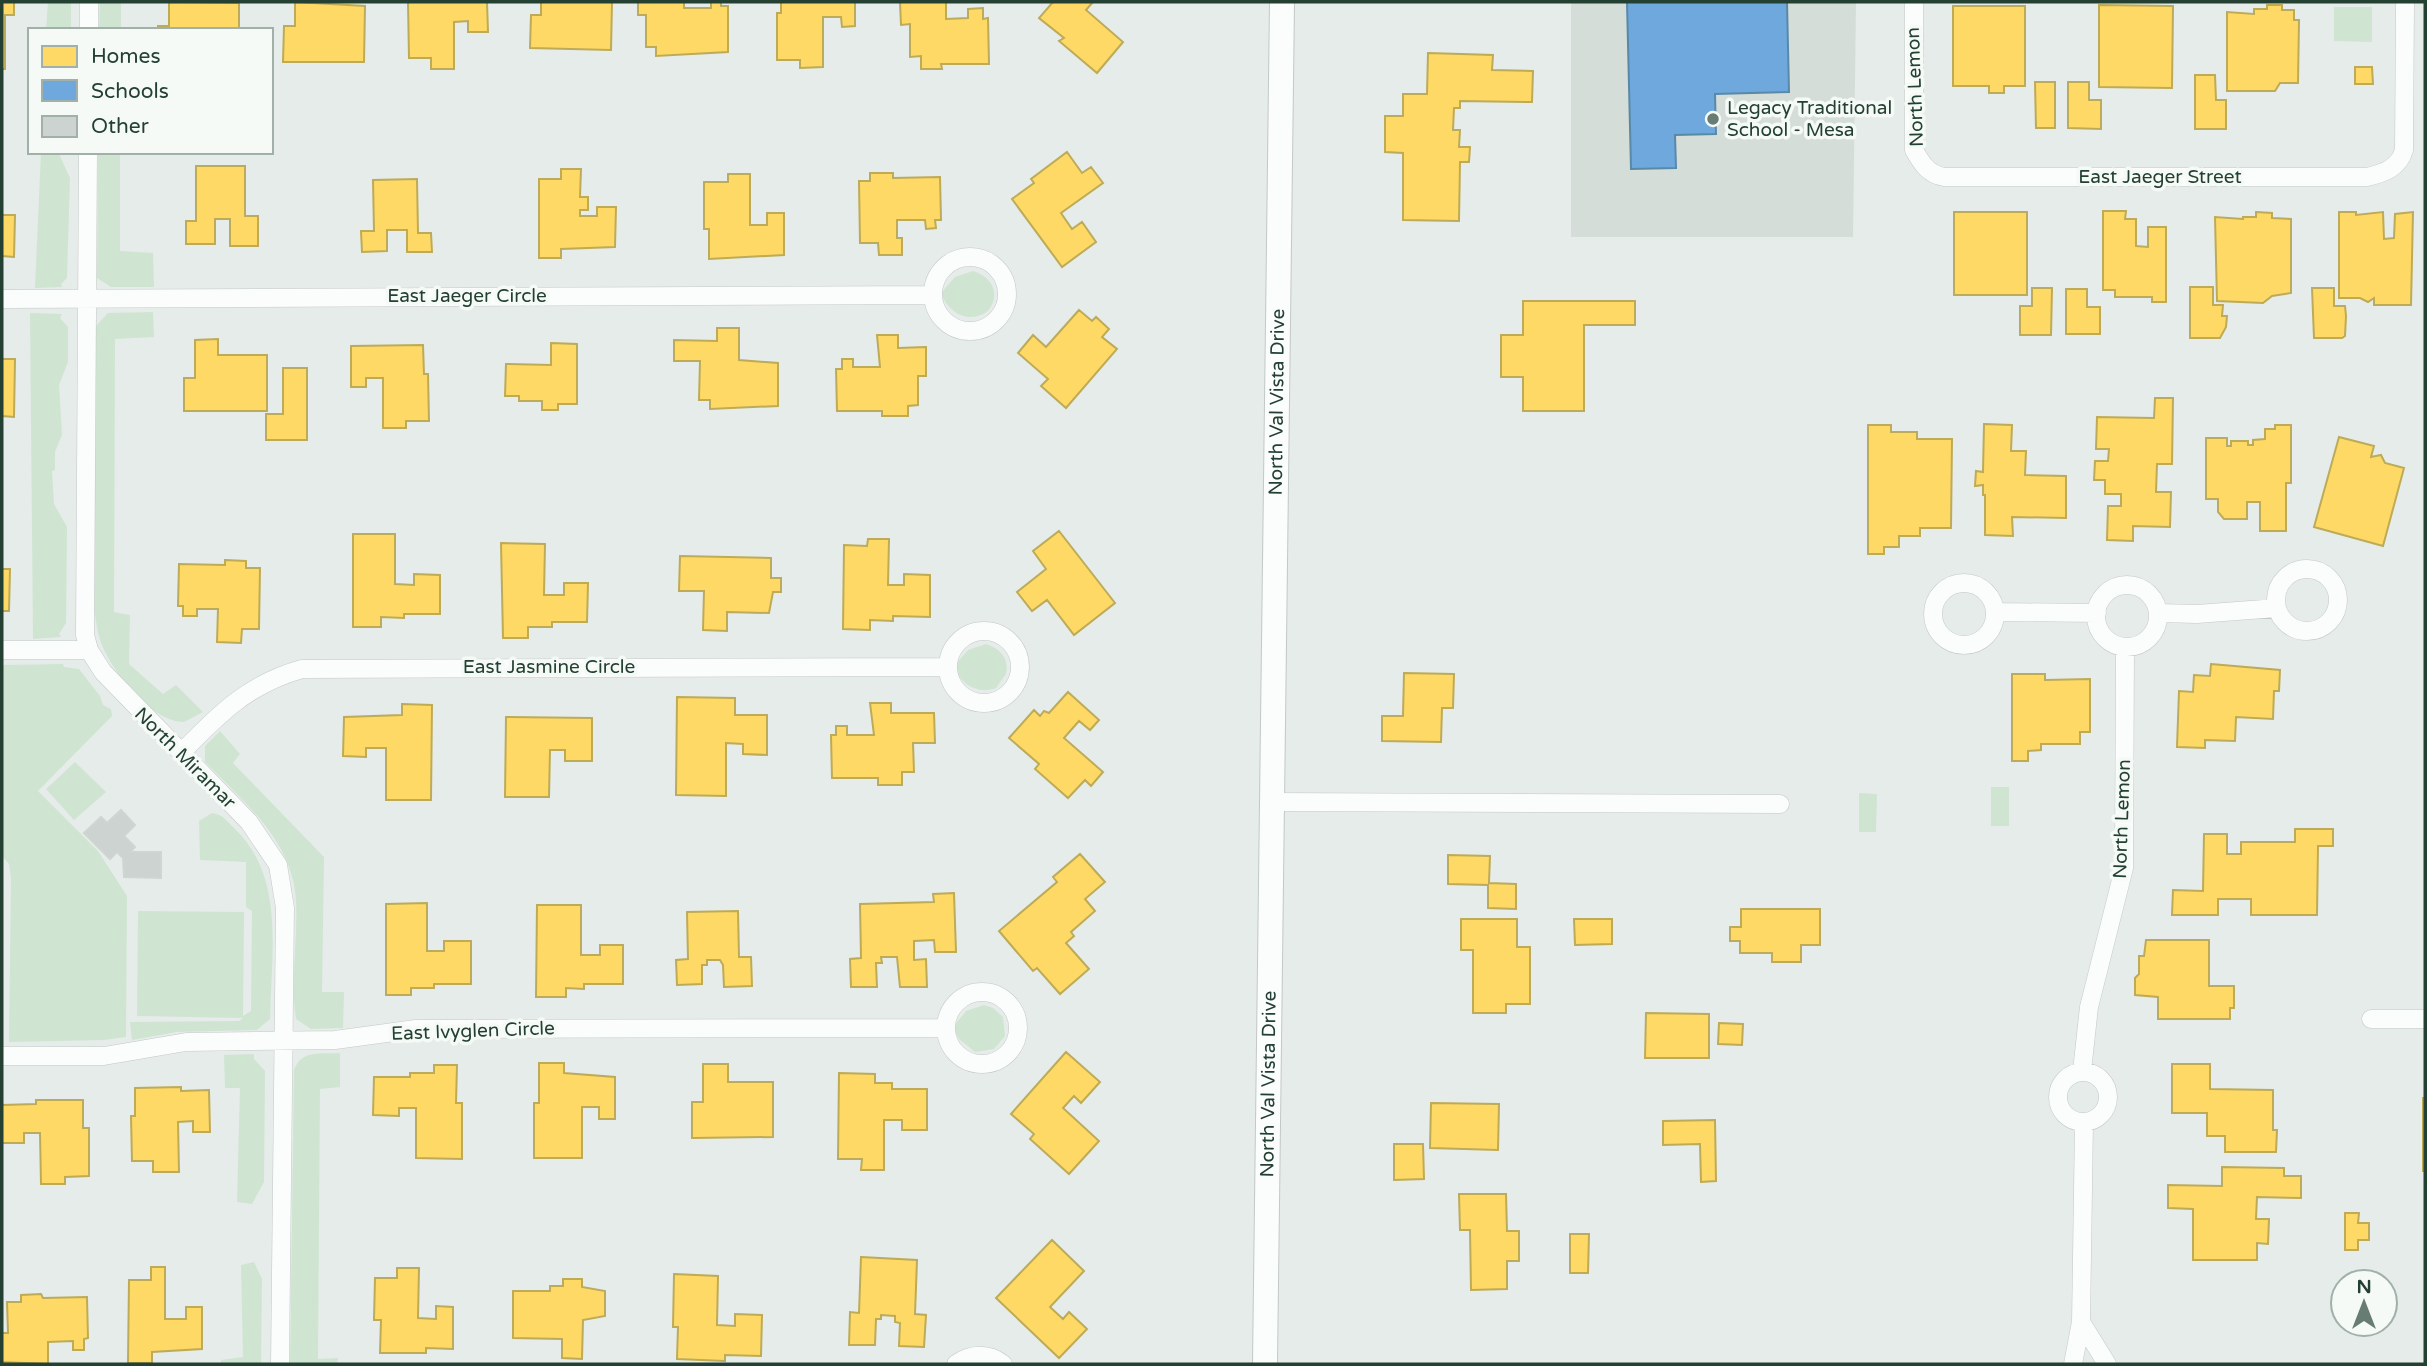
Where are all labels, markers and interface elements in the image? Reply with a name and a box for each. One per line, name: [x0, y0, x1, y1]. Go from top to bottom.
street label: North Lemon: [1902, 27, 1928, 147]
legend: [28, 28, 273, 154]
text: Homes: [91, 44, 161, 69]
text: Schools: [91, 79, 169, 104]
place label: Legacy Traditional School - Mesa: [1727, 97, 1892, 141]
marker: Legacy Traditional School - Mesa: [1705, 111, 1721, 127]
text: Other: [91, 114, 149, 139]
street label: East Jaeger Street: [2078, 166, 2242, 188]
street label: East Jaeger Circle: [387, 285, 547, 307]
street label: North Val Vista Drive: [1265, 309, 1289, 496]
street label: East Jasmine Circle: [463, 656, 635, 678]
street label: North Miramar: [130, 703, 241, 814]
street label: North Lemon: [2109, 759, 2135, 879]
street label: North Val Vista Drive: [1256, 991, 1281, 1177]
street label: East Ivyglen Circle: [391, 1017, 555, 1045]
north arrow: [2329, 1268, 2399, 1338]
text: N: [2356, 1276, 2372, 1298]

